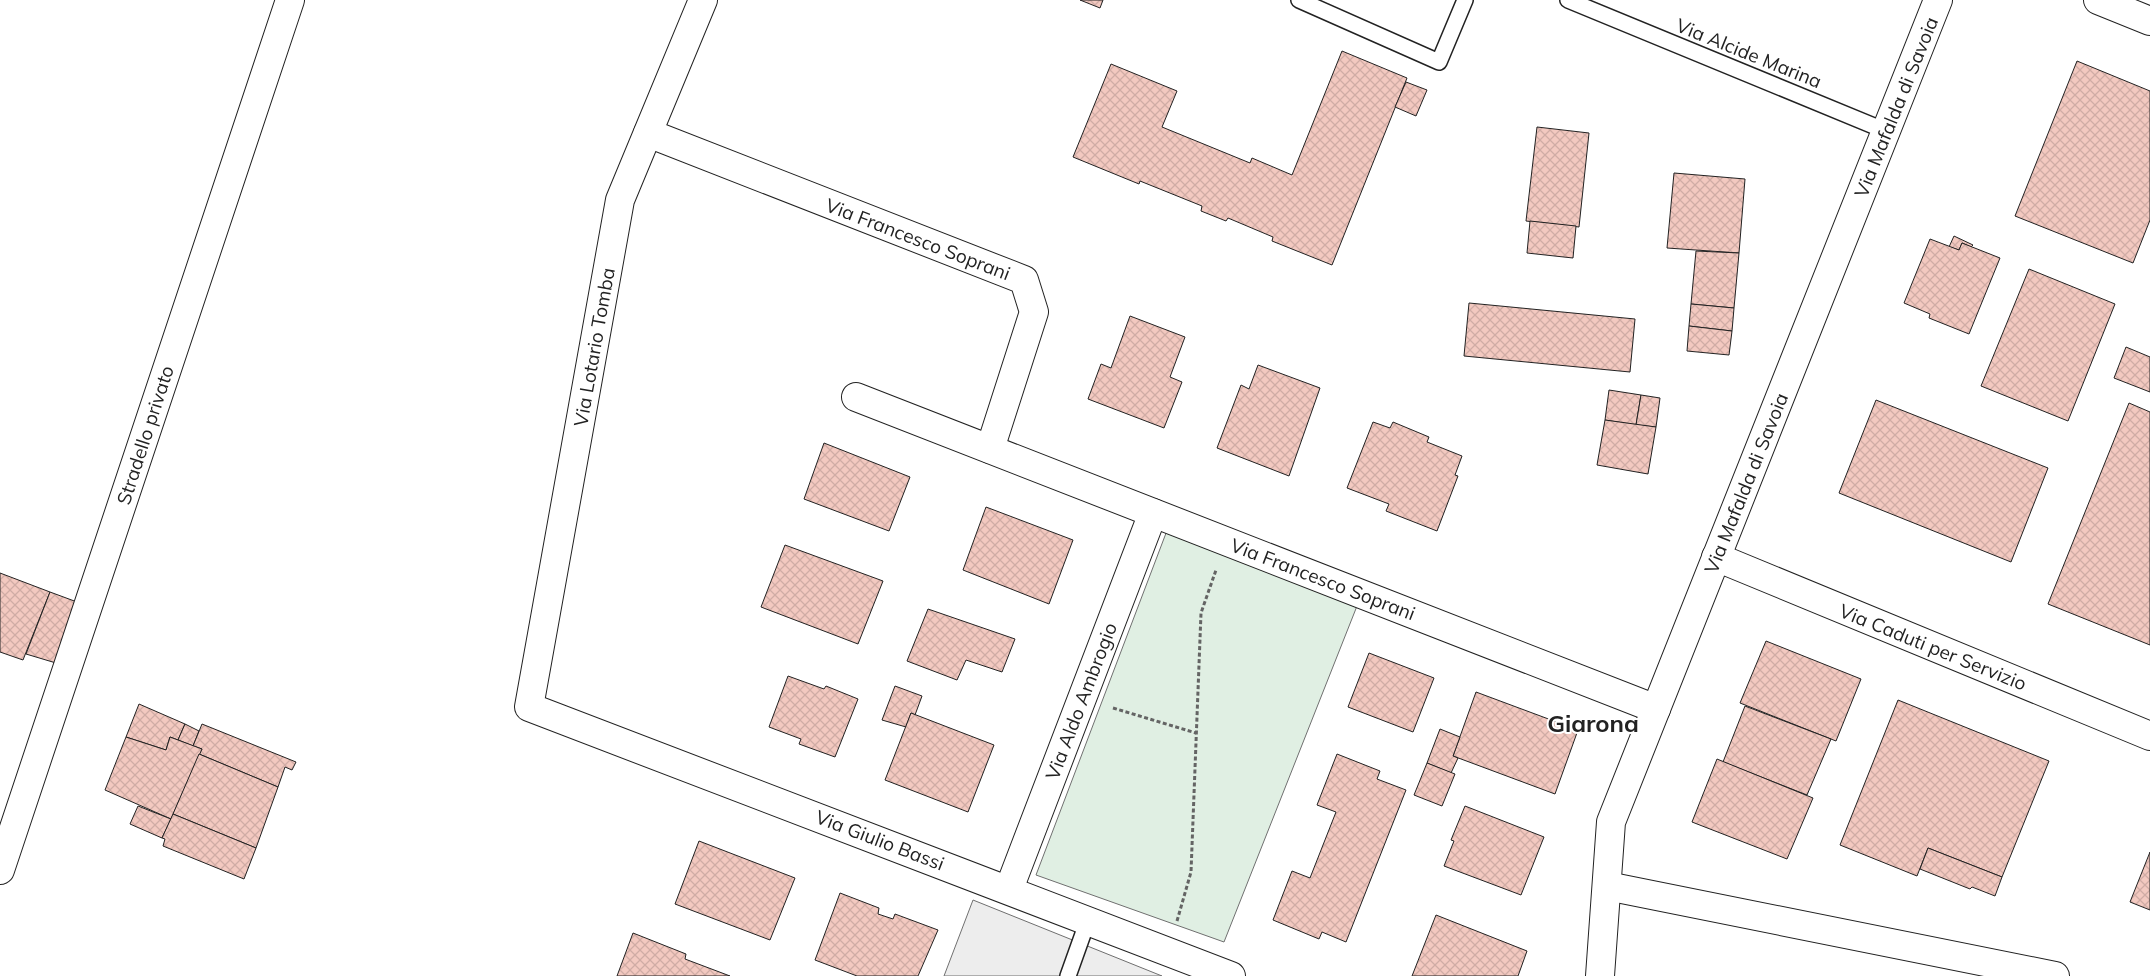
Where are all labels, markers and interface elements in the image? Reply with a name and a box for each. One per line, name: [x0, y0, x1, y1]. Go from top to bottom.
street label: Via Alcide Marina: [1673, 13, 1825, 93]
street label: Via Mafalda di Savoia: [1849, 13, 1943, 201]
street label: Via Francesco Soprani: [822, 193, 1014, 285]
street label: Via Lotario Tomba: [568, 266, 620, 428]
street label: Stradello privato: [111, 362, 179, 508]
street label: Via Mafalda di Savoia: [1699, 389, 1793, 577]
street label: Via Francesco Soprani: [1227, 533, 1419, 625]
street label: Via Caduti per Servizio: [1836, 598, 2030, 696]
street label: Via Aldo Ambrogio: [1040, 619, 1122, 783]
district label: Giarona: [1547, 708, 1639, 738]
street label: Via Giulio Bassi: [812, 804, 948, 876]

